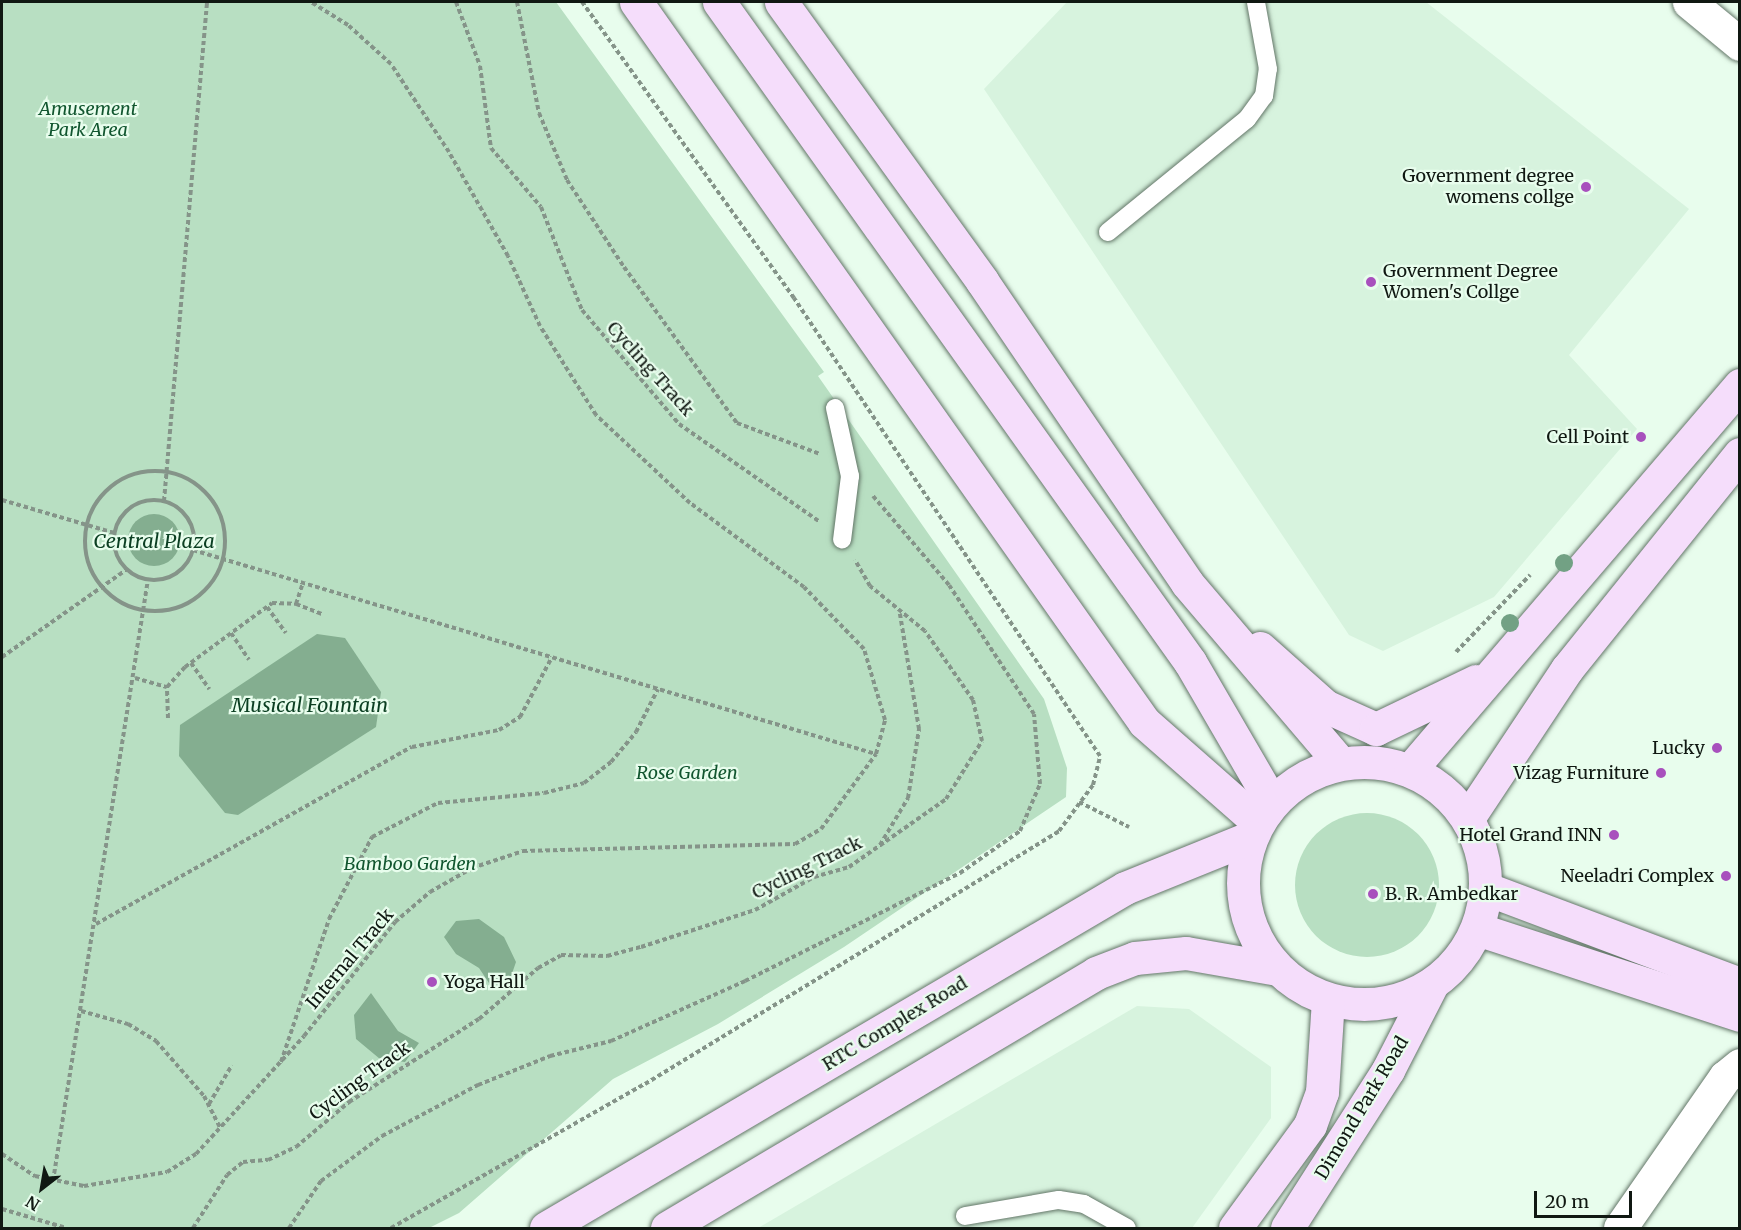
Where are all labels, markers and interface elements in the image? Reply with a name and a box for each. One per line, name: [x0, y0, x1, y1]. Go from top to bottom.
park label: Amusement Park Area: [39, 99, 137, 142]
place label: Government degree womens collge: [1402, 166, 1574, 208]
marker: Government degree womens collge: [1579, 180, 1593, 194]
place label: Government Degree Women's Collge: [1383, 261, 1558, 304]
marker: Government Degree Women's Collge: [1364, 275, 1378, 289]
street label: Cycling Track: [602, 317, 698, 421]
place label: Cell Point: [1547, 426, 1629, 448]
marker: Cell Point: [1634, 430, 1648, 444]
water label: Central Plaza: [93, 528, 215, 552]
water label: Musical Fountain: [232, 692, 388, 716]
place label: Lucky: [1652, 737, 1705, 759]
marker: Lucky: [1710, 741, 1724, 755]
park label: Rose Garden: [636, 762, 738, 784]
place label: Vizag Furniture: [1514, 762, 1649, 784]
marker: Vizag Furniture: [1654, 766, 1668, 780]
place label: Hotel Grand INN: [1459, 824, 1602, 846]
marker: Hotel Grand INN: [1607, 828, 1621, 842]
street label: Cycling Track: [749, 832, 865, 904]
park label: Bamboo Garden: [344, 853, 476, 875]
place label: Neeladri Complex: [1561, 865, 1714, 887]
marker: Neeladri Complex: [1719, 869, 1733, 883]
place label: B. R. Ambedkar: [1385, 883, 1518, 905]
marker: B. R. Ambedkar: [1366, 887, 1380, 901]
street label: Internal Track: [302, 904, 398, 1014]
place label: Yoga Hall: [444, 971, 525, 993]
street label: RTC Complex Road: [819, 972, 971, 1076]
marker: Yoga Hall: [425, 975, 439, 989]
street label: Dimond Park Road: [1311, 1033, 1413, 1183]
street label: Cycling Track: [305, 1037, 415, 1125]
north arrow: [12, 1158, 72, 1218]
scale bar: [1537, 1179, 1634, 1217]
text: 20 m: [1545, 1190, 1589, 1213]
text: N: [22, 1192, 43, 1215]

